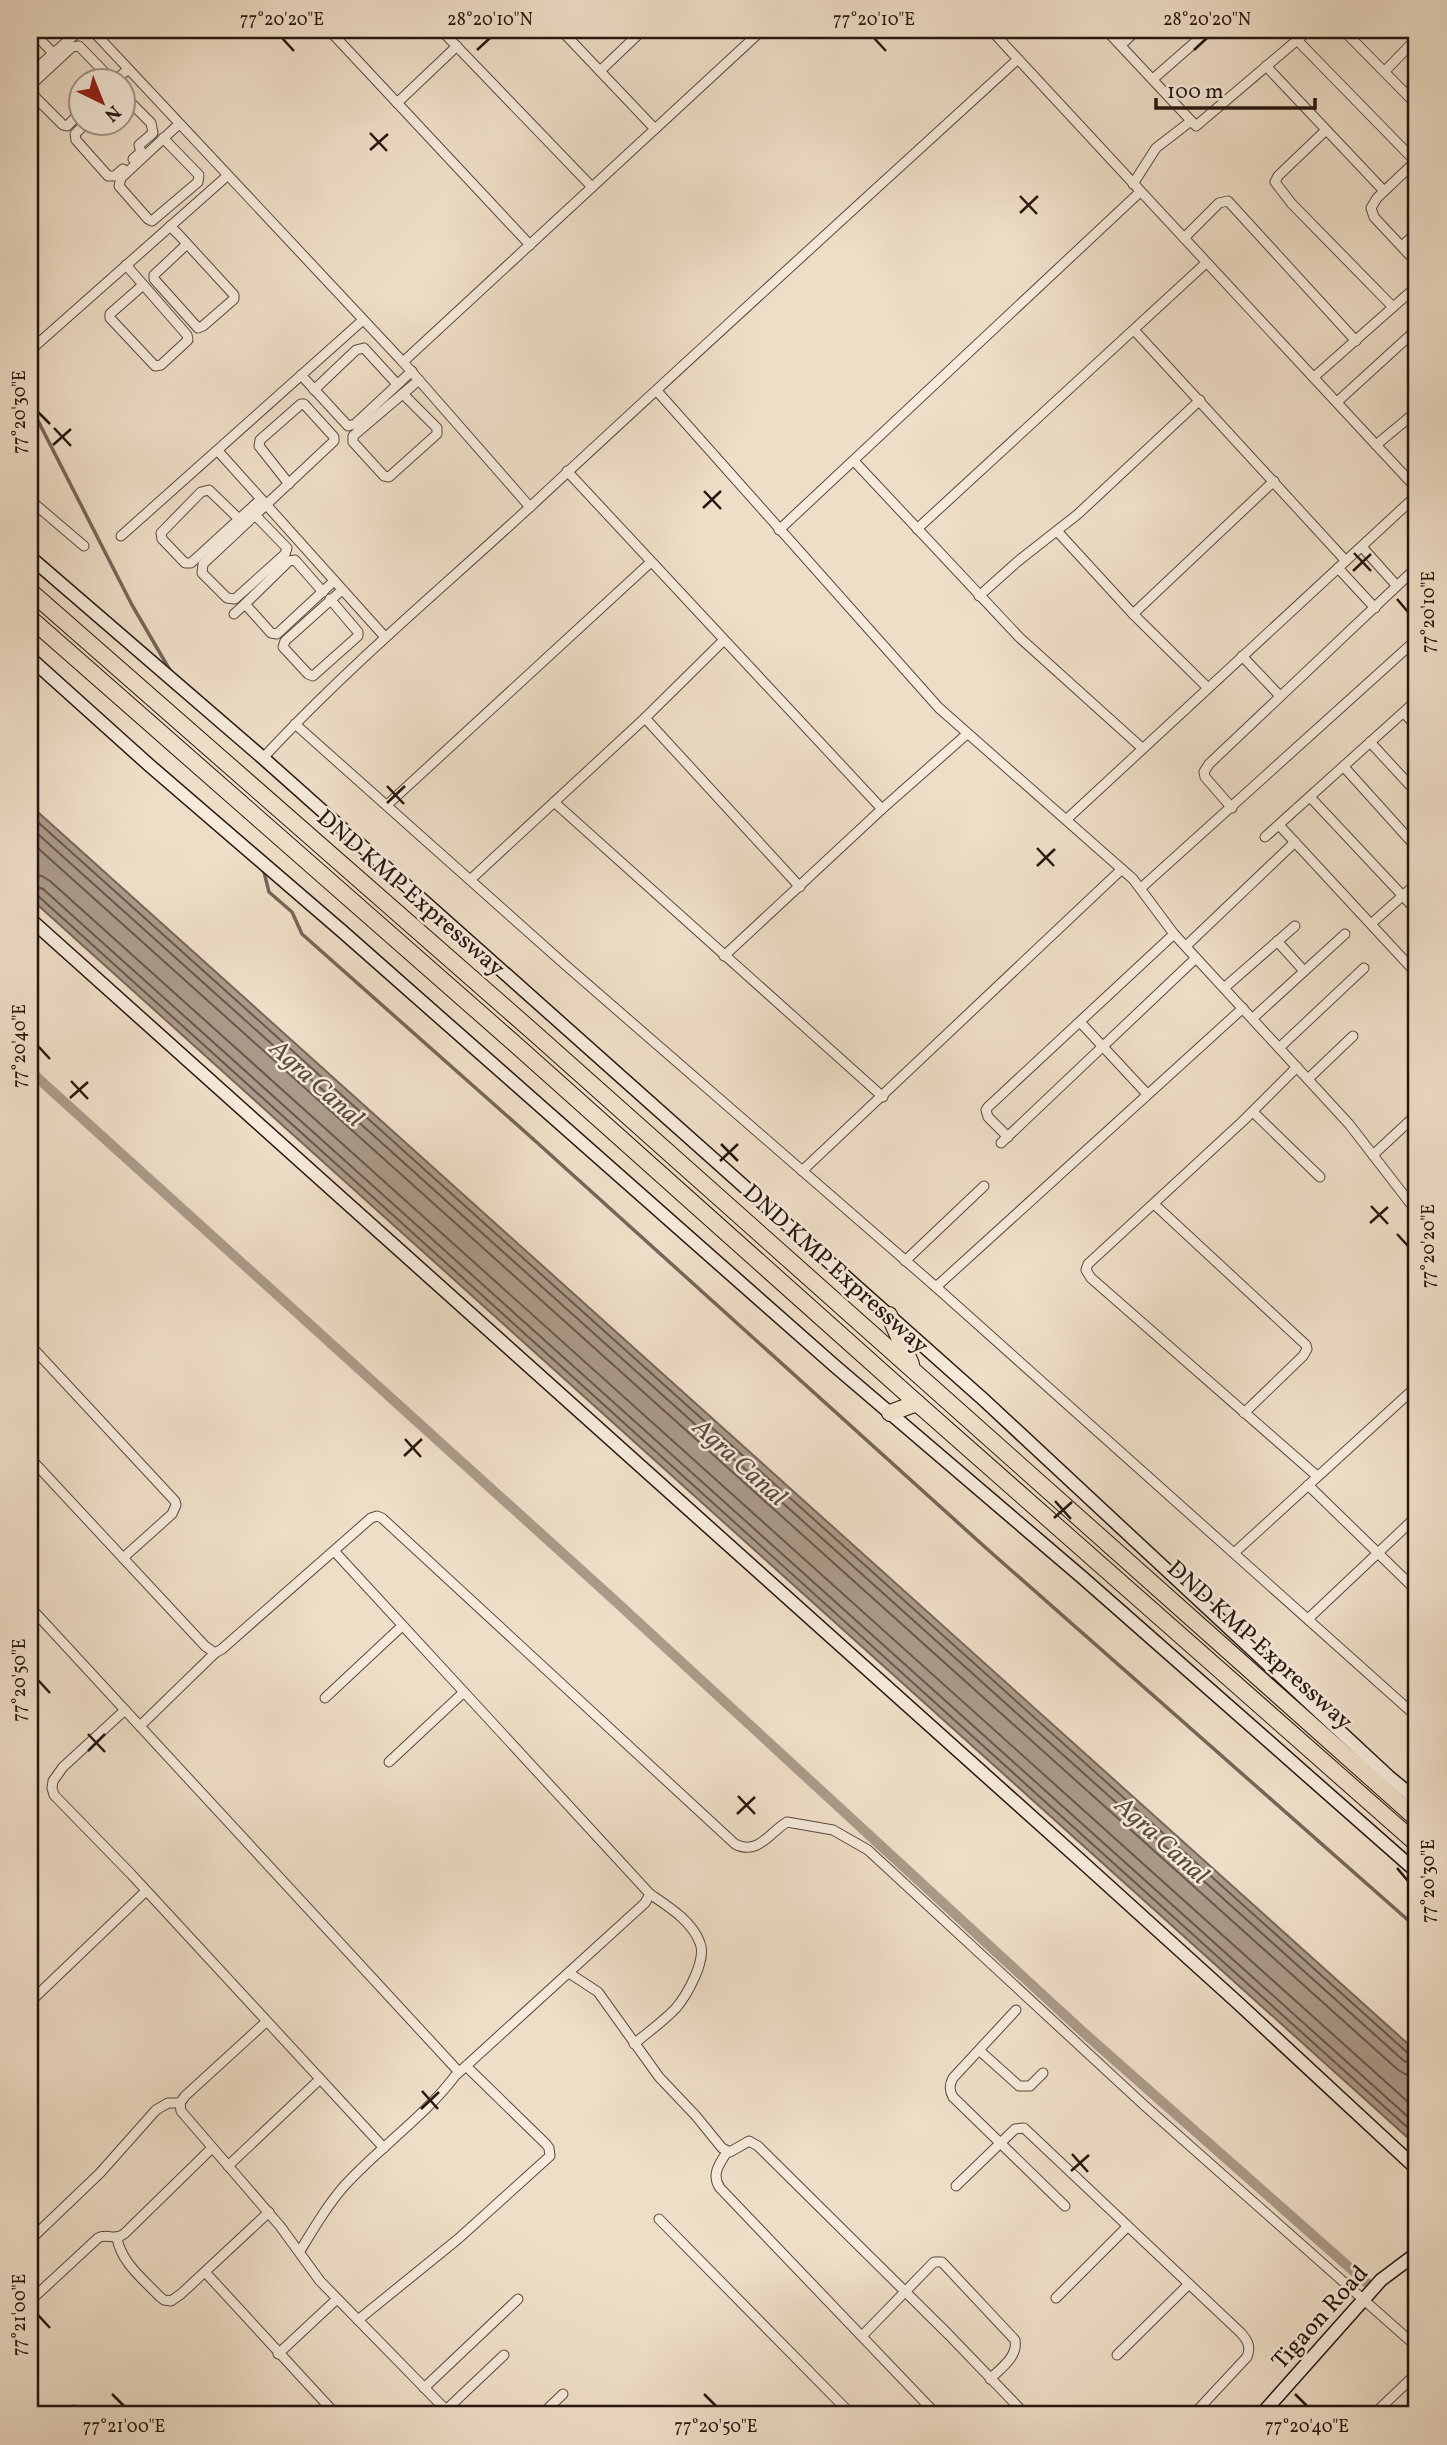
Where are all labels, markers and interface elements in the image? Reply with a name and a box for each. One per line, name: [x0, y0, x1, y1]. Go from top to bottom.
text: 77°20'20"E: [240, 8, 324, 33]
text: 28°20'10"N: [447, 8, 533, 33]
text: 77°20'10"E: [833, 8, 915, 33]
text: 28°20'20"N: [1163, 8, 1251, 33]
north arrow: [66, 66, 136, 136]
scale bar: [1156, 66, 1316, 110]
text: 100 m: [1167, 78, 1224, 107]
text: N: [98, 99, 126, 127]
text: 77°20'30"E: [8, 370, 33, 454]
text: 77°20'10"E: [1417, 571, 1442, 653]
street label: DND KMP Expressway: [308, 802, 512, 986]
text: 77°20'40"E: [8, 1004, 33, 1088]
water label: Agra Canal: [260, 1031, 372, 1137]
street label: DND KMP Expressway: [734, 1177, 936, 1363]
text: 77°20'20"E: [1417, 1204, 1442, 1288]
water label: Agra Canal: [683, 1410, 795, 1516]
street label: DND KMP Expressway: [1158, 1553, 1360, 1739]
text: 77°20'50"E: [8, 1638, 33, 1722]
water label: Agra Canal: [1105, 1788, 1217, 1894]
text: 77°20'30"E: [1417, 1839, 1442, 1923]
street label: Tigaon Road: [1265, 2258, 1377, 2378]
text: 77°21'00"E: [8, 2274, 33, 2356]
text: 77°21'00"E: [83, 2415, 165, 2440]
text: 77°20'50"E: [674, 2415, 758, 2440]
text: 77°20'40"E: [1265, 2415, 1349, 2440]

